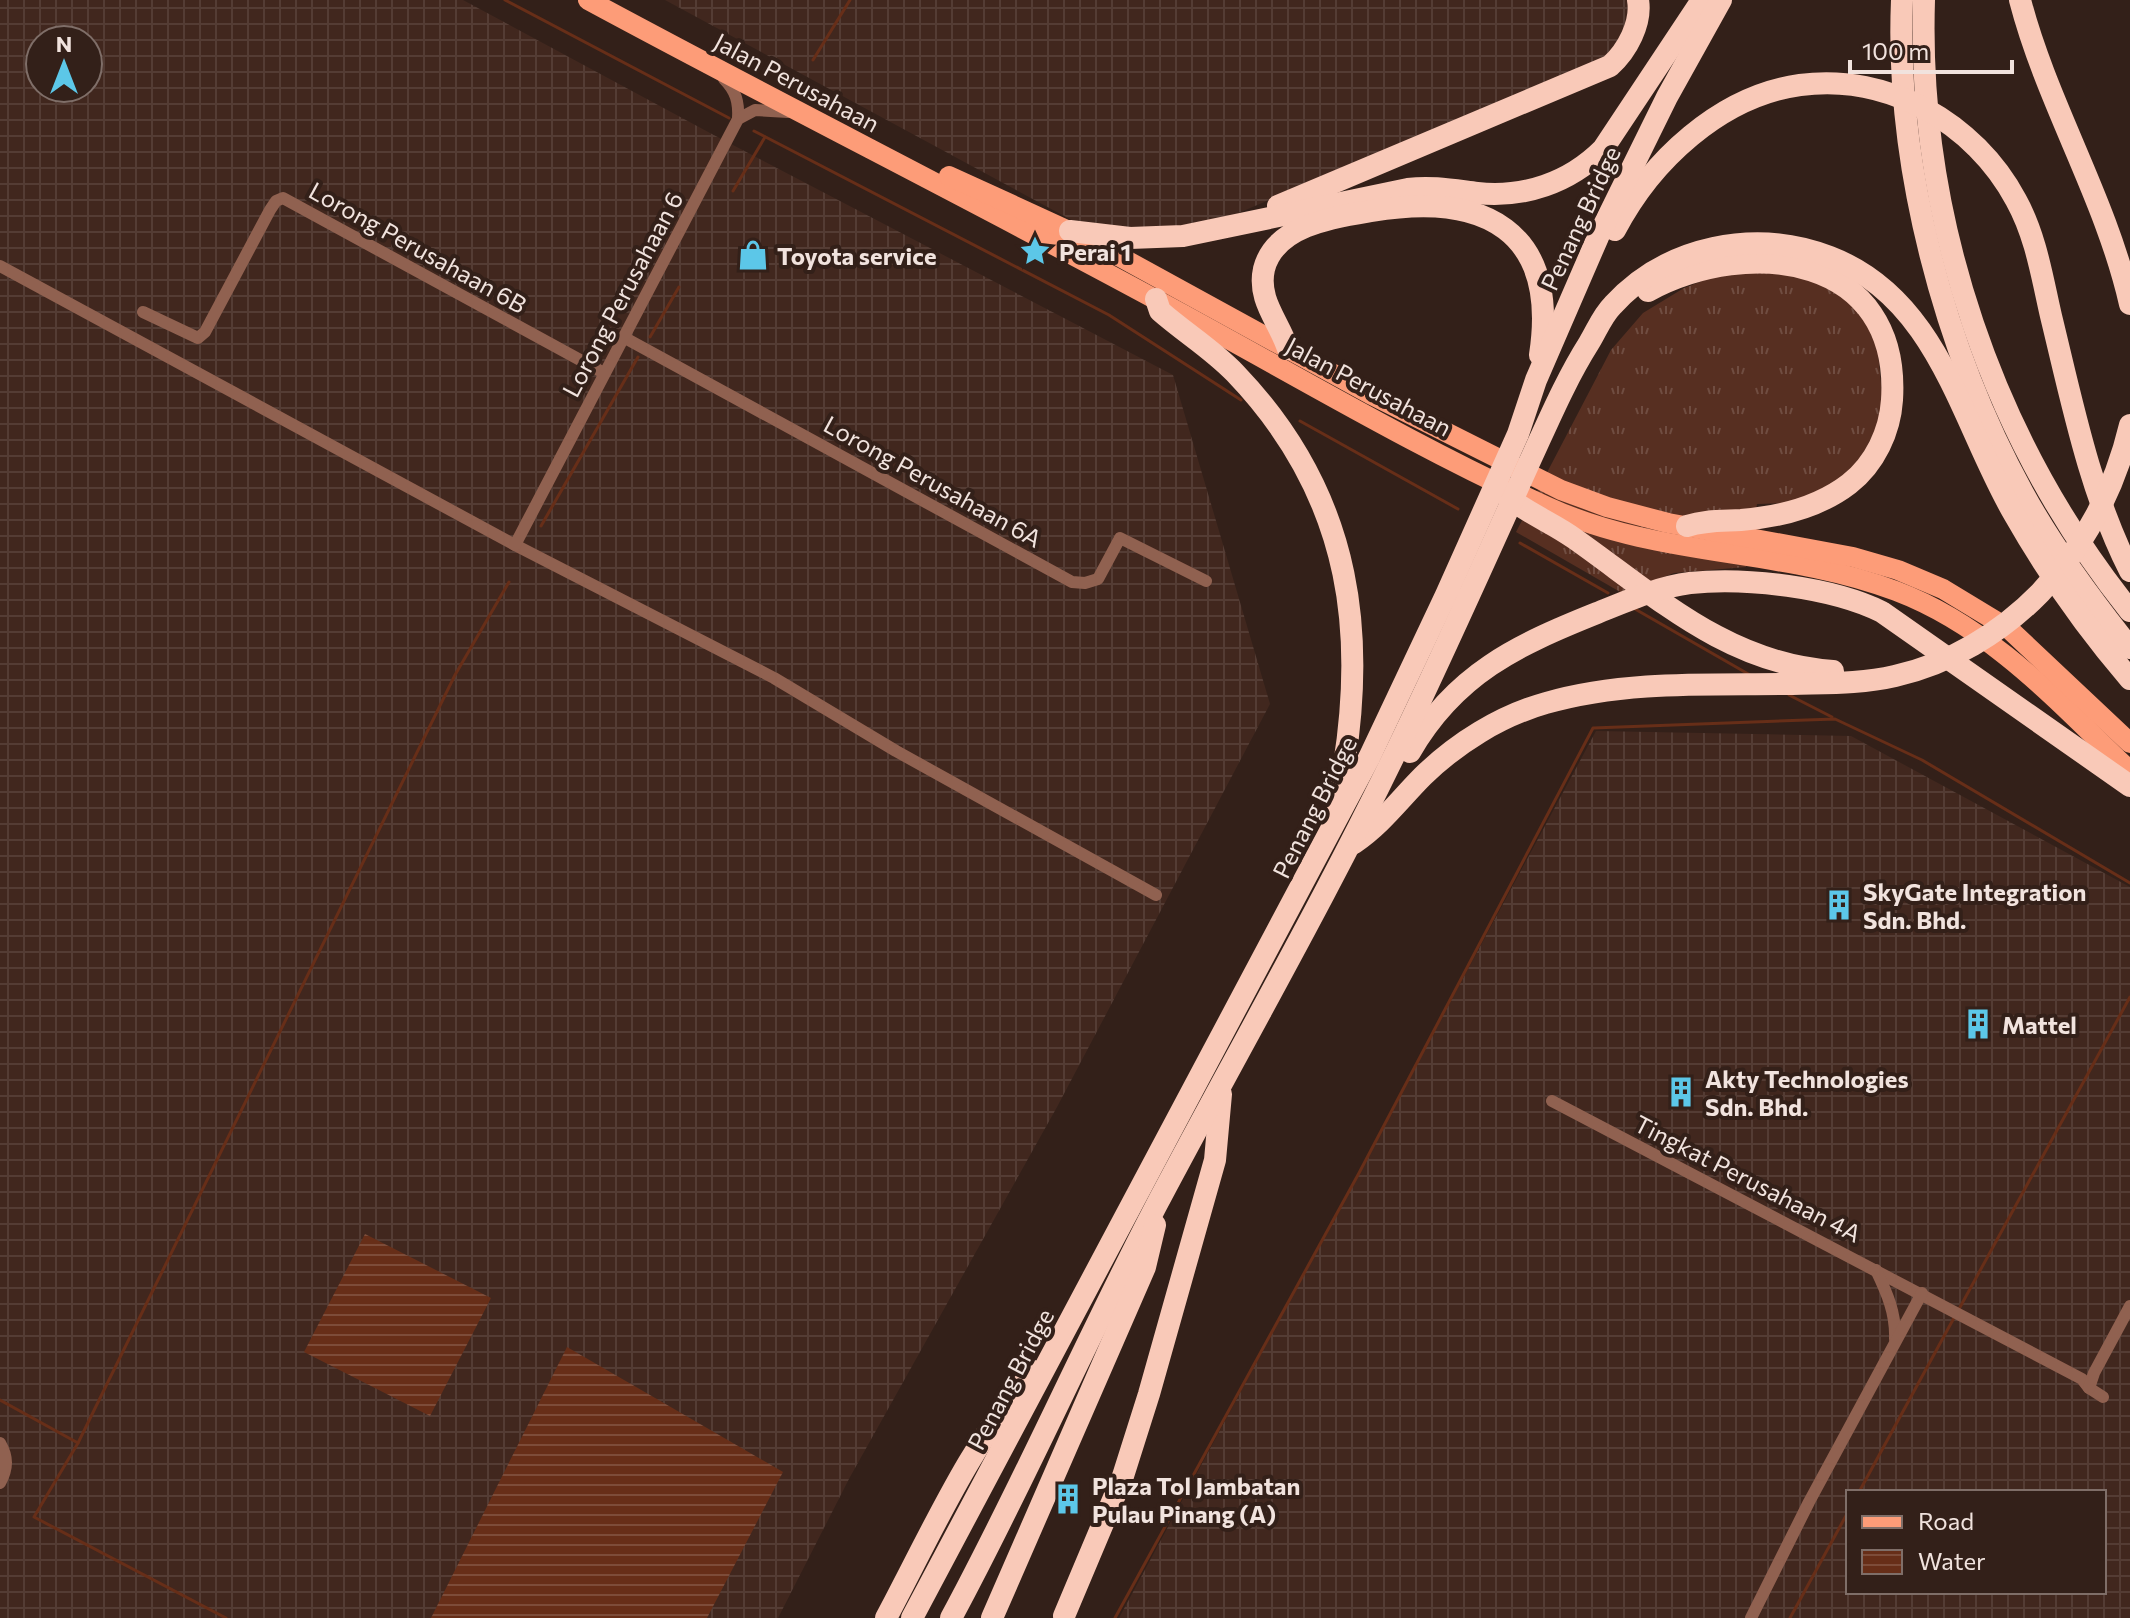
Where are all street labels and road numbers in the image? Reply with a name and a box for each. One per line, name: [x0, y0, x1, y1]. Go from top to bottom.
street label: Jalan Perusahaan: [709, 26, 885, 138]
street label: Penang Bridge: [1534, 141, 1626, 295]
street label: Lorong Perusahaan 6B: [304, 175, 532, 319]
street label: Lorong Perusahaan 6: [556, 186, 688, 402]
street label: Jalan Perusahaan: [1281, 330, 1457, 442]
street label: Lorong Perusahaan 6A: [819, 409, 1047, 553]
street label: Penang Bridge: [1266, 731, 1362, 883]
street label: Tingkat Perusahaan 4A: [1630, 1108, 1866, 1248]
street label: Penang Bridge: [961, 1304, 1059, 1454]

